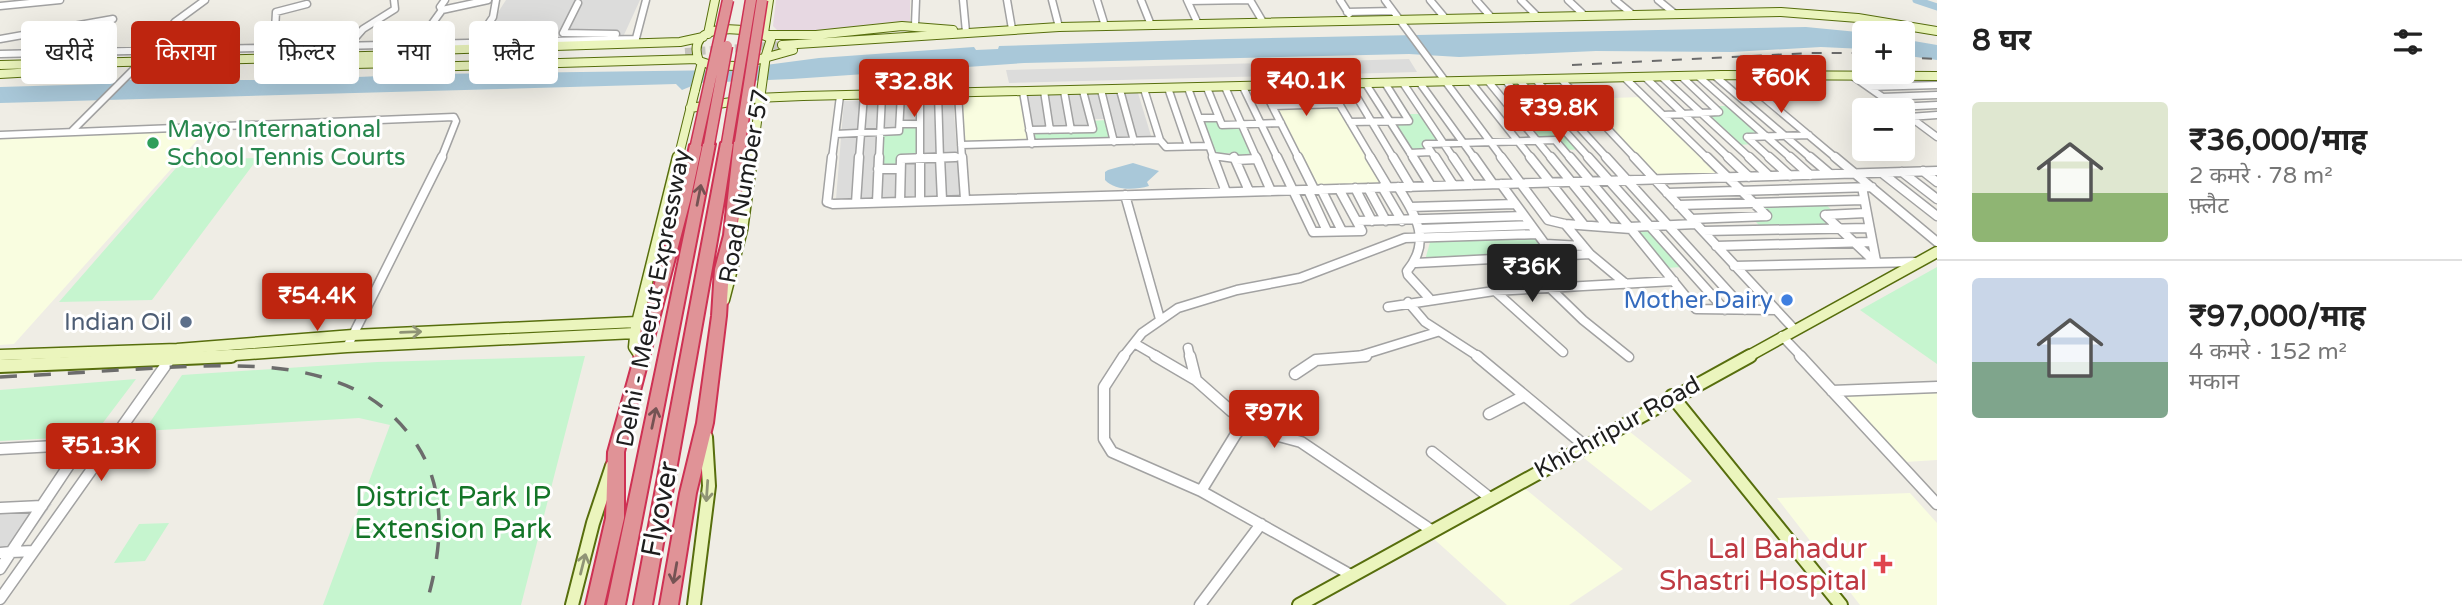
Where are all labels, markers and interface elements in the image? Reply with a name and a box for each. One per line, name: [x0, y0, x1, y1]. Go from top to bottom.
chip: खरीदें: [21, 21, 117, 84]
chip: किराया: [131, 21, 240, 84]
chip: फ़िल्टर: [254, 21, 359, 84]
chip: नया: [373, 21, 455, 84]
chip: फ़्लैट: [469, 21, 558, 84]
map controls: [1852, 21, 1915, 161]
button: +: [1852, 21, 1915, 84]
text: 8 घर: [1972, 22, 2031, 59]
icon: filters: [2389, 23, 2427, 61]
pin: ₹60K: [1740, 55, 1822, 115]
pin: ₹40.1K: [1249, 58, 1363, 118]
pin: ₹32.8K: [857, 60, 971, 119]
text: ₹60K: [1752, 64, 1810, 92]
text: ₹40.1K: [1267, 67, 1345, 95]
text: ₹32.8K: [875, 68, 953, 96]
pin: ₹39.8K: [1502, 86, 1616, 145]
street label: Road Number 57: [713, 87, 776, 285]
text: ₹39.8K: [1520, 94, 1598, 122]
button: −: [1852, 98, 1915, 161]
place label: Mayo International School Tennis Courts: [167, 115, 406, 172]
text: ₹36,000/माह: [2189, 122, 2367, 159]
icon: home: [2028, 130, 2112, 214]
marker: Mayo International School Tennis Courts: [145, 135, 161, 151]
street label: Delhi - Meerut Expressway: [610, 146, 697, 450]
text: 2 कमरे · 78 m²: [2189, 162, 2333, 190]
one-way arrow: [693, 184, 707, 207]
text: फ़्लैट: [2189, 192, 2229, 220]
pin: ₹36K: [1491, 244, 1573, 304]
text: ₹36K: [1503, 253, 1561, 281]
pin: ₹54.4K: [260, 274, 374, 333]
text: ₹54.4K: [278, 282, 356, 310]
place label: Mother Dairy: [1624, 286, 1773, 315]
marker: Mother Dairy: [1779, 292, 1795, 308]
text: ₹97,000/माह: [2189, 298, 2366, 335]
icon: home: [2028, 306, 2112, 390]
place label: Indian Oil: [64, 308, 172, 337]
marker: Indian Oil: [178, 314, 194, 330]
one-way arrow: [399, 326, 422, 339]
text: 4 कमरे · 152 m²: [2189, 338, 2347, 366]
text: मकान: [2189, 368, 2239, 396]
street label: Khichripur Road: [1529, 370, 1705, 485]
pin: ₹97K: [1233, 391, 1315, 450]
text: ₹97K: [1245, 399, 1303, 427]
one-way arrow: [648, 407, 662, 430]
pin: ₹51.3K: [44, 424, 158, 483]
text: ₹51.3K: [62, 432, 140, 460]
street label: Flyover: [634, 458, 686, 560]
park label: District Park IP Extension Park: [354, 480, 552, 546]
one-way arrow: [700, 480, 713, 502]
place label: Lal Bahadur Shastri Hospital: [1659, 532, 1867, 598]
one-way arrow: [577, 553, 590, 576]
marker: Lal Bahadur Shastri Hospital: [1873, 554, 1893, 574]
one-way arrow: [668, 561, 681, 584]

